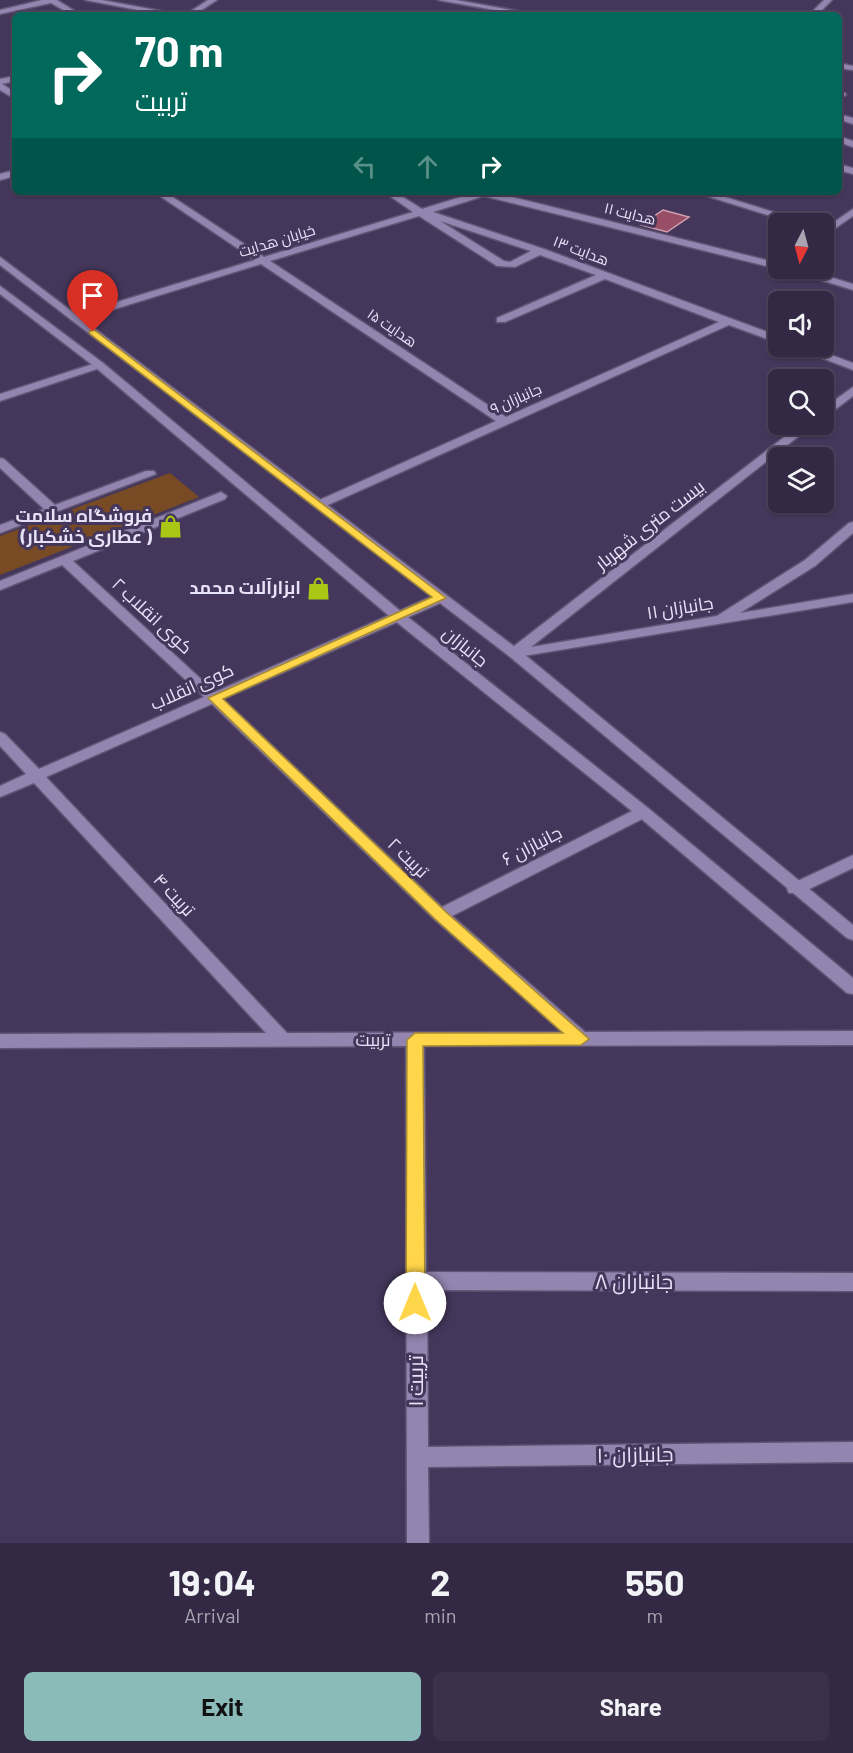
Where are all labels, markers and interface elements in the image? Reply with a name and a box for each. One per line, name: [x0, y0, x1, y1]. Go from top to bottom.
text: 70 m: [135, 25, 223, 75]
icon: right: [36, 36, 114, 114]
text: تربیت: [135, 84, 188, 116]
icon: left: [348, 150, 381, 183]
icon: ahead: [411, 150, 444, 183]
icon: right: [474, 150, 507, 183]
street label: هدایت ۱۱: [603, 198, 658, 228]
north arrow: [768, 213, 834, 279]
map controls: [768, 213, 834, 513]
street label: خیابان هدایت: [236, 220, 318, 262]
street label: هدایت ۱۳: [551, 231, 612, 269]
pin: [67, 270, 118, 332]
icon: arrive: [76, 279, 109, 312]
button: sound: [768, 291, 834, 357]
street label: هدایت ۱۵: [364, 304, 421, 350]
button: search: [768, 369, 834, 435]
street label: جانبازان ۹: [487, 379, 545, 419]
button: layers: [768, 447, 834, 513]
street label: بیست متری شهریار: [589, 475, 709, 575]
place label: فروشگاه سلامت (عطاری خشکبار ): [15, 504, 153, 547]
shop icon: فروشگاه سلامت (عطاری خشکبار ): [157, 513, 183, 539]
street label: کوی انقلاب ۲: [107, 572, 197, 659]
shop icon: ابزارآلات محمد: [306, 575, 332, 601]
place label: ابزارآلات محمد: [189, 576, 301, 599]
street label: جانبازان ۱۱: [645, 591, 715, 624]
street label: جانبازان: [438, 621, 493, 672]
street label: کوی انقلاب: [147, 658, 237, 715]
street label: جانبازان ۶: [498, 821, 566, 870]
street label: تربیت ۲: [383, 833, 434, 883]
street label: تربیت ۴: [149, 868, 200, 921]
street label: تربیت: [355, 1028, 391, 1051]
street label: جانباران ۸: [595, 1268, 673, 1295]
position arrow: [383, 1271, 447, 1335]
street label: تربیت ۱: [402, 1355, 428, 1407]
street label: جانبازان ۱۰: [596, 1440, 674, 1469]
text: 19:04: [168, 1560, 256, 1603]
text: 2: [430, 1560, 451, 1603]
text: 550: [625, 1560, 684, 1603]
text: Arrival: [184, 1603, 240, 1627]
text: min: [424, 1603, 457, 1627]
text: m: [647, 1603, 663, 1627]
button: Exit: [24, 1672, 421, 1741]
button: Share: [433, 1672, 829, 1741]

